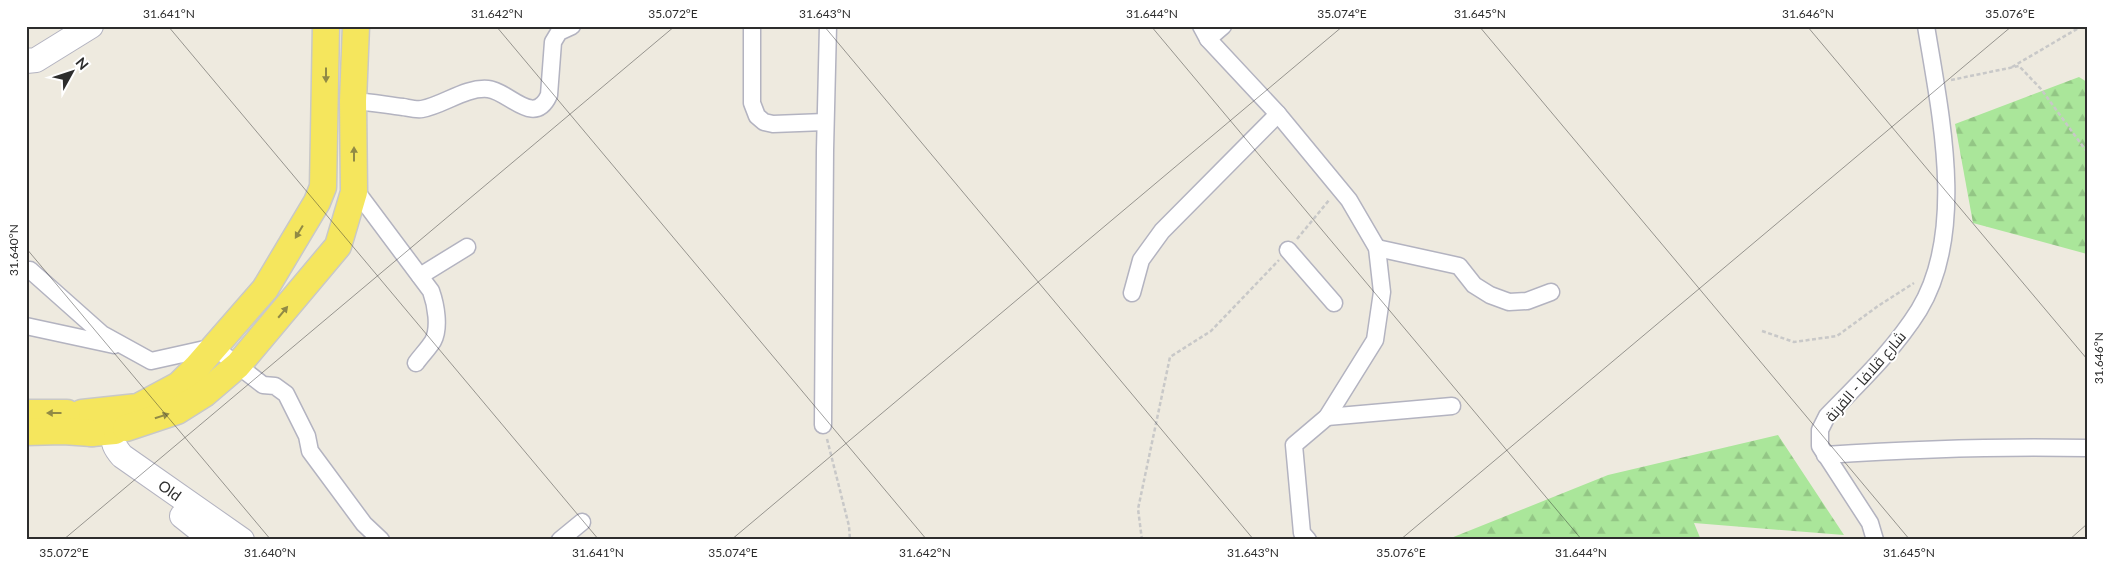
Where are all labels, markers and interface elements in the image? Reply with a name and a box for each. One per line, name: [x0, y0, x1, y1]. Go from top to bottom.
text: 31.641°N: [143, 6, 195, 21]
text: 31.642°N: [471, 6, 523, 21]
text: 35.072°E: [648, 6, 698, 21]
text: 31.643°N: [799, 6, 851, 21]
text: 31.644°N: [1126, 6, 1178, 21]
text: 35.074°E: [1317, 6, 1367, 21]
text: 31.645°N: [1454, 6, 1506, 21]
text: 31.646°N: [1782, 6, 1834, 21]
text: 35.076°E: [1985, 6, 2035, 21]
north arrow: [48, 48, 98, 98]
text: N: [72, 54, 92, 73]
one-way arrow: [322, 67, 330, 83]
one-way arrow: [350, 146, 358, 162]
text: 31.640°N: [6, 224, 21, 276]
one-way arrow: [295, 225, 304, 238]
one-way arrow: [277, 306, 289, 318]
street label: شارع قلافا - القرنة: [1821, 327, 1911, 427]
text: 31.646°N: [2091, 332, 2106, 384]
one-way arrow: [46, 409, 62, 417]
one-way arrow: [155, 412, 170, 420]
street label: Old: [155, 476, 185, 504]
text: 35.072°E: [39, 545, 89, 560]
text: 31.640°N: [244, 545, 296, 560]
text: 31.641°N: [572, 545, 624, 560]
text: 35.074°E: [708, 545, 758, 560]
text: 31.642°N: [899, 545, 951, 560]
text: 31.643°N: [1227, 545, 1279, 560]
text: 35.076°E: [1376, 545, 1426, 560]
text: 31.644°N: [1555, 545, 1607, 560]
text: 31.645°N: [1883, 545, 1935, 560]

